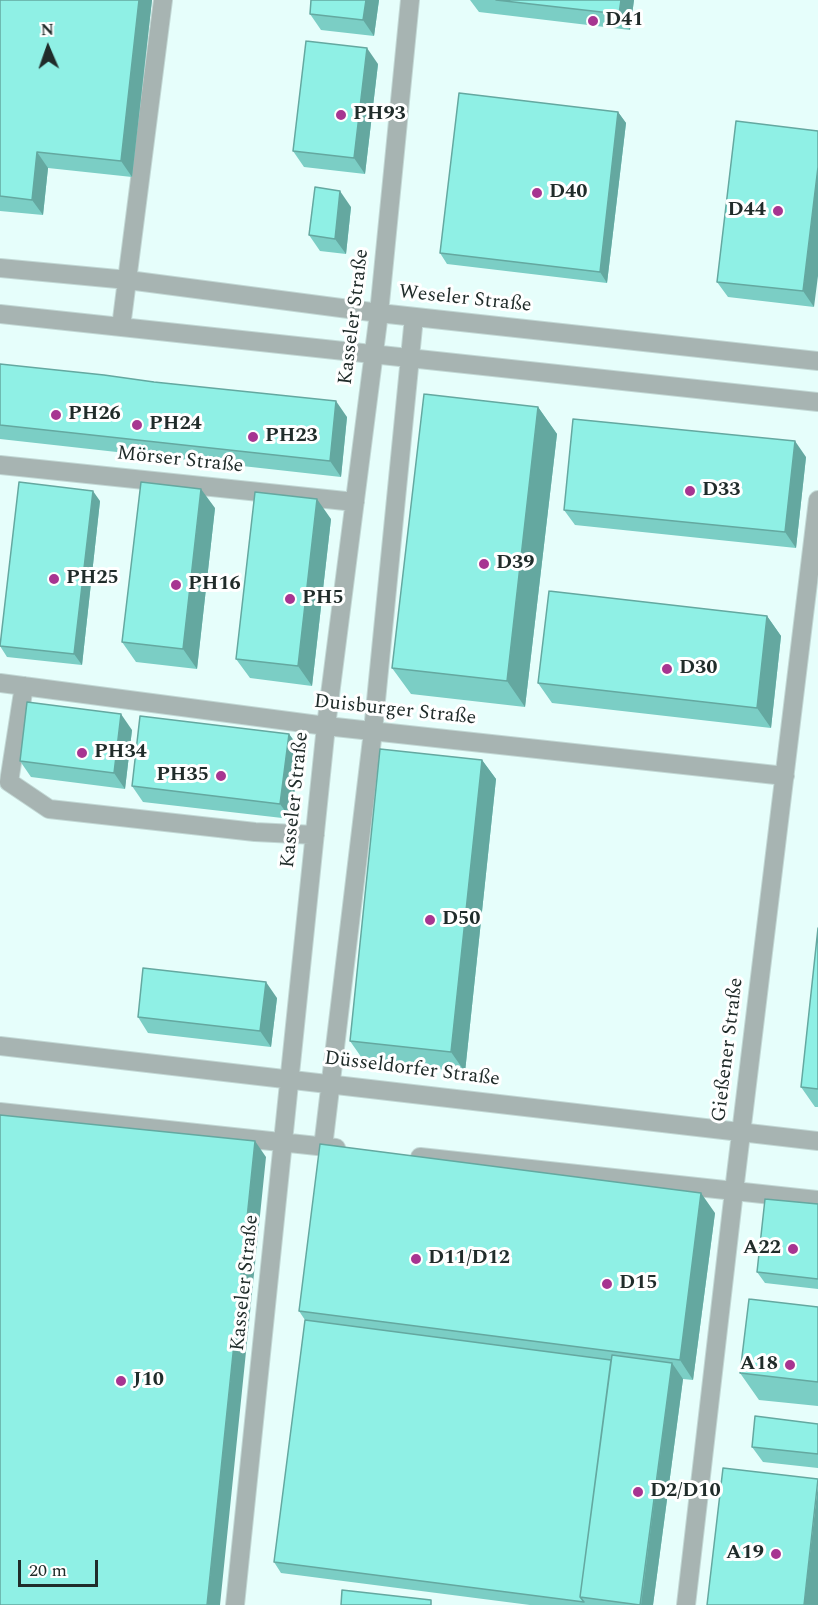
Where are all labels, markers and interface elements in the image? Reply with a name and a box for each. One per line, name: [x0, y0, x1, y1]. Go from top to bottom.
place label: D41: [605, 9, 643, 33]
marker: D41: [586, 14, 600, 28]
north arrow: [18, 18, 78, 78]
text: N: [40, 18, 54, 42]
place label: PH93: [353, 103, 406, 127]
marker: PH93: [334, 108, 348, 122]
place label: D40: [549, 181, 587, 205]
marker: D40: [530, 186, 544, 200]
place label: D44: [728, 199, 766, 223]
marker: D44: [771, 204, 785, 218]
street label: Kasseler Straße: [335, 248, 375, 386]
street label: Weseler Straße: [397, 281, 533, 319]
place label: PH26: [68, 403, 121, 427]
marker: PH26: [49, 408, 63, 422]
place label: PH24: [149, 413, 202, 437]
marker: PH24: [130, 418, 144, 432]
place label: PH23: [265, 425, 318, 449]
marker: PH23: [246, 430, 260, 444]
street label: Mörser Straße: [116, 442, 244, 480]
place label: D33: [702, 479, 740, 503]
marker: D33: [683, 484, 697, 498]
place label: D39: [496, 552, 534, 576]
marker: D39: [477, 557, 491, 571]
place label: PH25: [66, 567, 119, 591]
marker: PH25: [47, 572, 61, 586]
place label: PH16: [188, 573, 241, 597]
marker: PH16: [169, 578, 183, 592]
place label: PH5: [302, 587, 344, 611]
marker: PH5: [283, 592, 297, 606]
place label: D30: [679, 657, 717, 681]
marker: D30: [660, 662, 674, 676]
street label: Duisburger Straße: [313, 691, 477, 731]
street label: Kasseler Straße: [277, 731, 315, 869]
place label: PH34: [94, 741, 147, 765]
marker: PH34: [75, 746, 89, 760]
place label: PH35: [156, 764, 209, 788]
marker: PH35: [214, 769, 228, 783]
place label: D50: [442, 908, 480, 932]
marker: D50: [423, 913, 437, 927]
street label: Gießener Straße: [708, 976, 750, 1124]
street label: Düsseldorfer Straße: [323, 1047, 501, 1093]
street label: Kasseler Straße: [227, 1214, 265, 1352]
place label: A22: [743, 1237, 781, 1261]
marker: A22: [786, 1242, 800, 1256]
place label: D11/D12: [428, 1247, 510, 1271]
marker: D11/D12: [409, 1252, 423, 1266]
place label: D15: [619, 1272, 657, 1296]
marker: D15: [600, 1277, 614, 1291]
place label: A18: [740, 1353, 778, 1377]
marker: A18: [783, 1358, 797, 1372]
place label: J10: [133, 1369, 164, 1393]
marker: J10: [114, 1374, 128, 1388]
place label: D2/D10: [650, 1480, 721, 1504]
marker: D2/D10: [631, 1485, 645, 1499]
place label: A19: [726, 1542, 764, 1566]
marker: A19: [769, 1547, 783, 1561]
scale bar: [21, 1548, 100, 1586]
text: 20 m: [29, 1557, 67, 1584]

